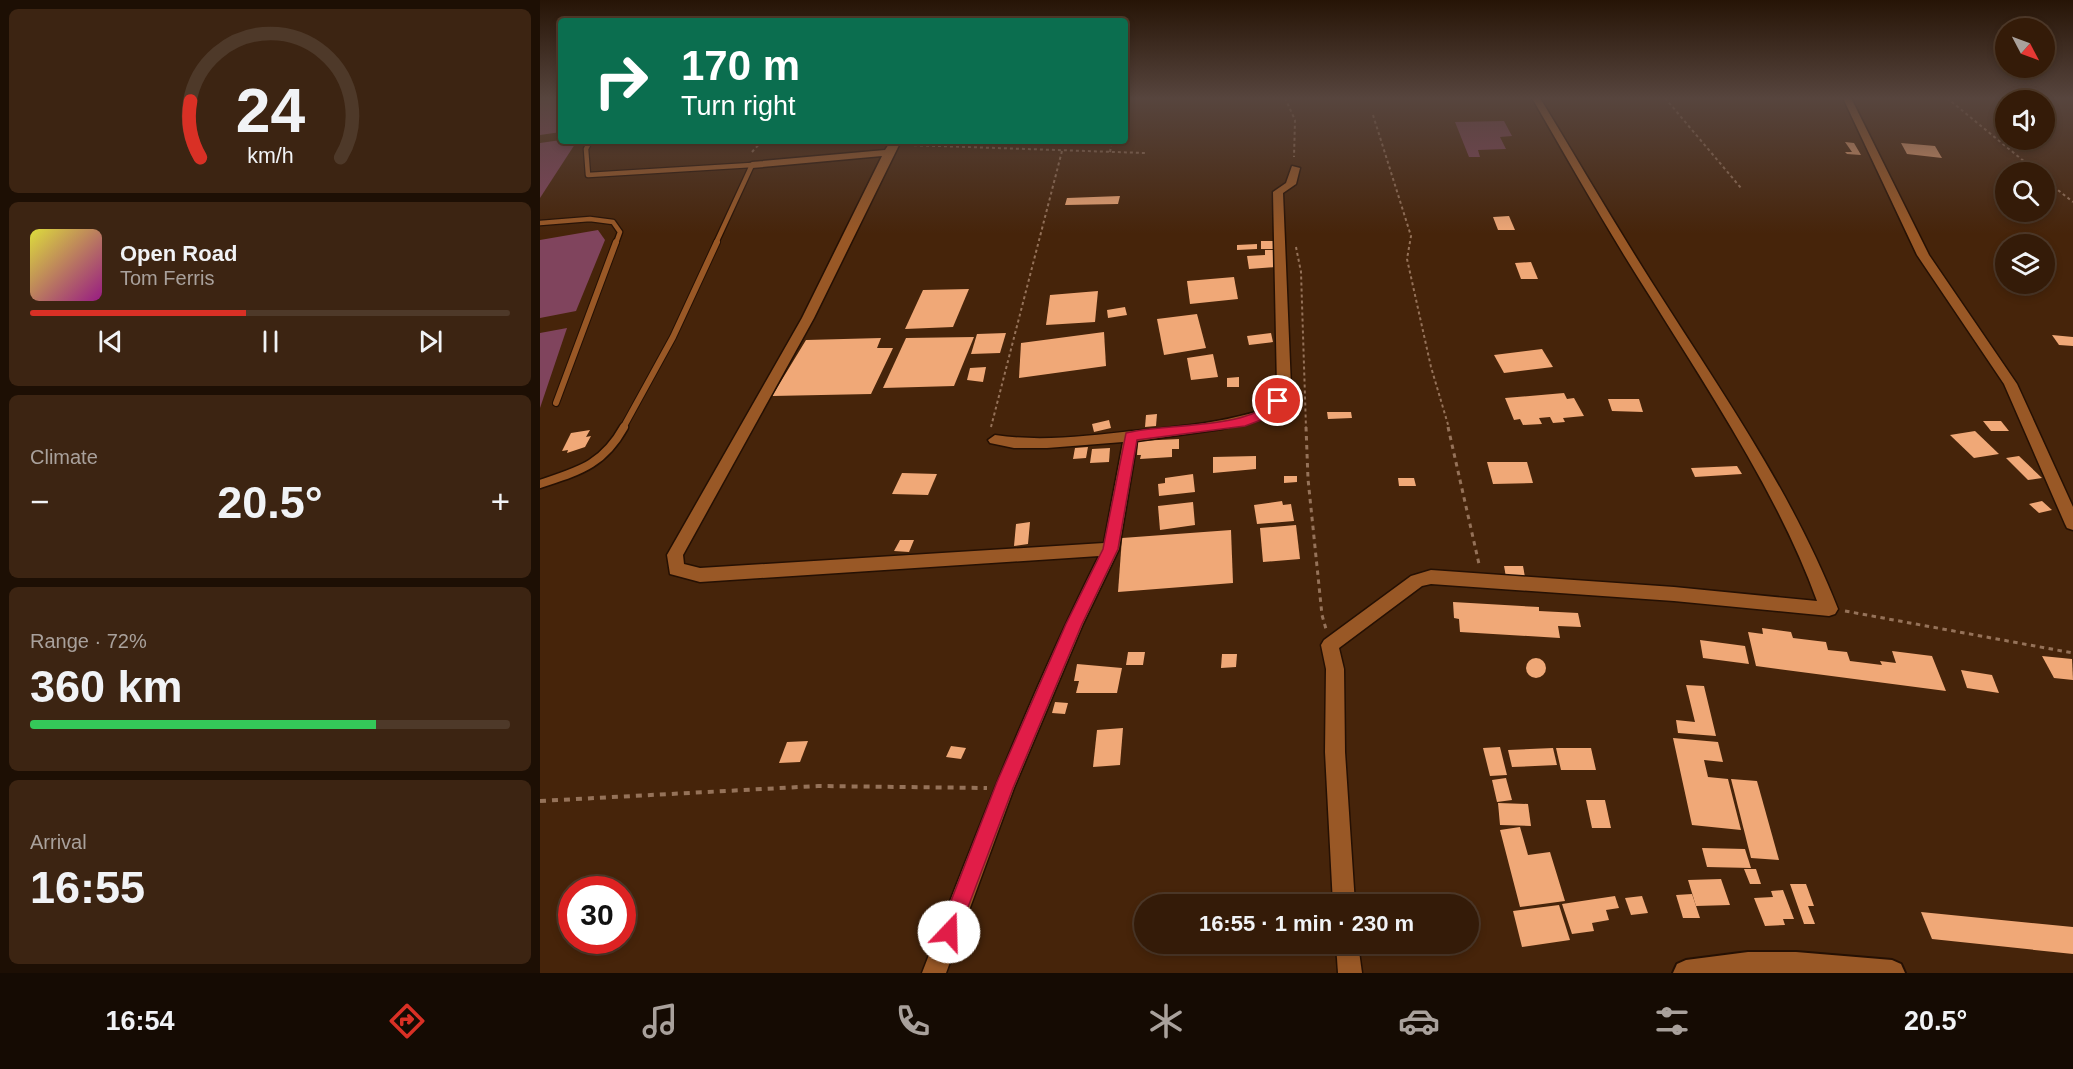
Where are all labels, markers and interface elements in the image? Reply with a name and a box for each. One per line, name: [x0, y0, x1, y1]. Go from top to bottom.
north arrow: [1995, 18, 2055, 78]
map controls: [1995, 18, 2055, 294]
icon: right: [582, 42, 660, 120]
text: 170 m: [681, 42, 800, 89]
text: 24: [235, 76, 305, 145]
button: sound: [1995, 90, 2055, 150]
text: Turn right: [681, 91, 796, 121]
text: km/h: [247, 144, 293, 168]
button: search: [1995, 162, 2055, 222]
button: layers: [1995, 234, 2055, 294]
text: Open Road: [120, 241, 237, 266]
text: Tom Ferris: [120, 267, 214, 289]
icon: previous: [94, 325, 127, 358]
icon: pause: [254, 325, 287, 358]
icon: next: [414, 325, 447, 358]
pin: [1252, 375, 1303, 426]
icon: arrive: [1261, 384, 1294, 417]
text: Climate: [30, 446, 98, 468]
text: 20.5°: [217, 477, 323, 528]
text: −: [30, 483, 49, 520]
text: +: [491, 483, 510, 520]
text: Range · 72%: [30, 630, 147, 652]
text: 360 km: [30, 661, 183, 712]
text: Arrival: [30, 831, 87, 853]
text: 16:55: [30, 862, 145, 913]
speed limit sign: 30: [558, 876, 636, 954]
position arrow: [917, 900, 981, 964]
text: 16:55 · 1 min · 230 m: [1199, 911, 1414, 936]
icon: directions: [386, 1000, 428, 1042]
icon: music: [639, 1000, 681, 1042]
icon: phone: [892, 1000, 934, 1042]
icon: climate: [1145, 1000, 1187, 1042]
icon: car: [1398, 1000, 1440, 1042]
icon: filters: [1651, 1000, 1693, 1042]
text: 16:54: [106, 1006, 175, 1036]
text: 20.5°: [1904, 1006, 1967, 1036]

